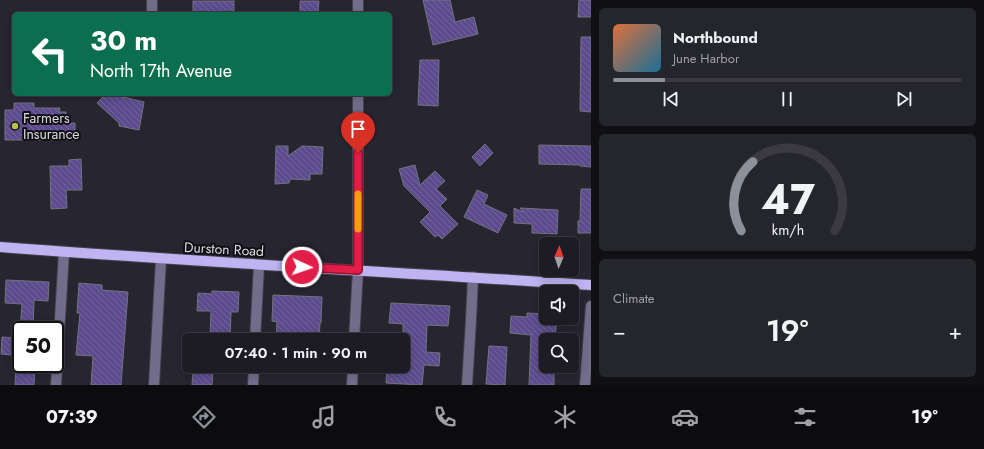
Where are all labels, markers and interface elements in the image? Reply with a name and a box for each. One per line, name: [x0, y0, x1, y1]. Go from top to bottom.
text: 30 m: [90, 20, 157, 61]
text: Northbound: [673, 27, 758, 49]
icon: left: [24, 28, 76, 80]
text: June Harbor: [673, 49, 739, 68]
text: North 17th Avenue: [90, 58, 232, 84]
icon: previous: [660, 88, 682, 110]
icon: pause: [776, 88, 798, 110]
icon: next: [893, 88, 915, 110]
place label: Farmers Insurance: [23, 108, 80, 144]
pin: [341, 112, 375, 153]
icon: arrive: [347, 118, 369, 140]
marker: Farmers Insurance: [10, 121, 20, 131]
text: 47: [760, 168, 815, 229]
text: km/h: [771, 219, 804, 239]
street label: Durston Road: [183, 237, 265, 261]
north arrow: [539, 237, 579, 277]
map controls: [539, 237, 579, 373]
position arrow: [281, 246, 323, 288]
button: sound: [539, 285, 579, 325]
text: Climate: [613, 289, 654, 308]
text: 19°: [766, 309, 809, 352]
text: −: [613, 315, 626, 347]
text: +: [948, 315, 962, 347]
speed limit sign: 50: [12, 321, 64, 373]
button: search: [539, 333, 579, 373]
text: 07:40 · 1 min · 90 m: [225, 342, 367, 364]
icon: directions: [190, 403, 218, 431]
icon: music: [310, 403, 338, 431]
icon: phone: [431, 403, 459, 431]
icon: climate: [551, 403, 579, 431]
icon: car: [671, 403, 699, 431]
icon: filters: [791, 403, 819, 431]
text: 07:39: [46, 404, 98, 430]
text: 19°: [911, 404, 938, 430]

